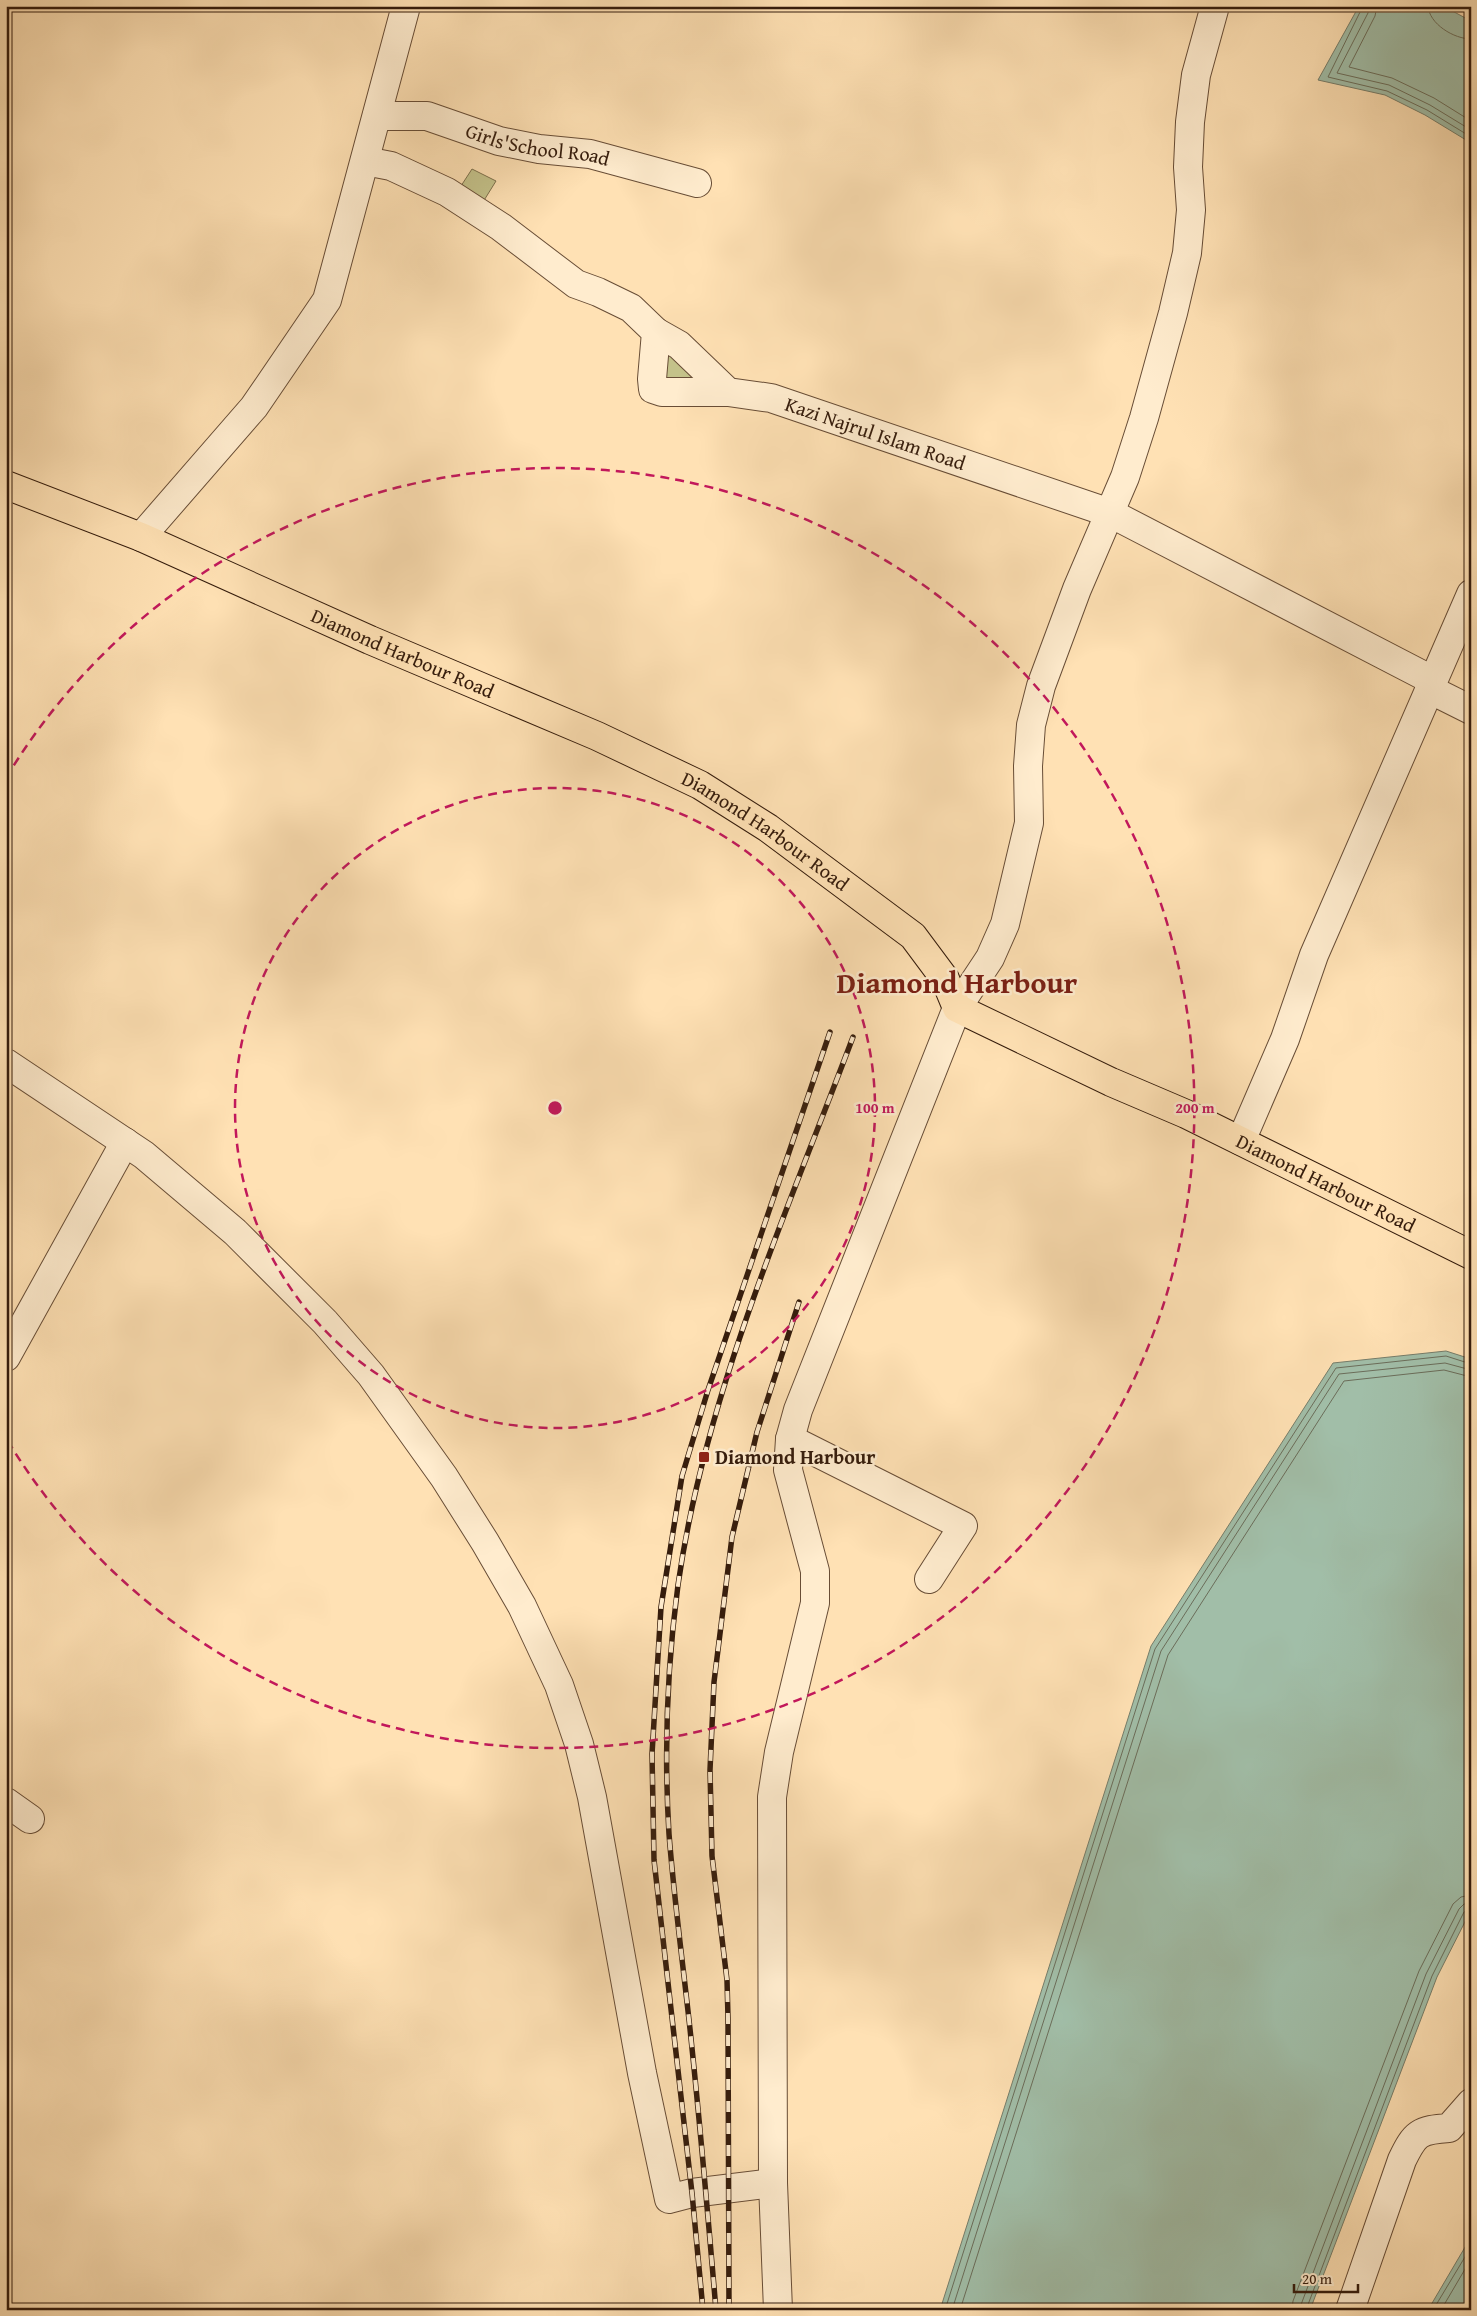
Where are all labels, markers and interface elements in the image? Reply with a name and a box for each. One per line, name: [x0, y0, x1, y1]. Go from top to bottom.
street label: Girls'School Road: [462, 116, 613, 173]
street label: Kazi Najrul Islam Road: [781, 389, 970, 477]
street label: Diamond Harbour Road: [307, 600, 499, 705]
street label: Diamond Harbour Road: [677, 763, 856, 898]
district label: Diamond Harbour: [837, 960, 1078, 1004]
text: 100 m: [855, 1097, 895, 1118]
text: 200 m: [1175, 1097, 1215, 1118]
centre of rings: [546, 1099, 564, 1117]
street label: Diamond Harbour Road: [1231, 1126, 1421, 1240]
place label: Diamond Harbour: [715, 1442, 876, 1471]
marker: Diamond Harbour: [697, 1450, 711, 1464]
scale bar: [1294, 2261, 1358, 2293]
text: 20 m: [1302, 2268, 1333, 2289]

